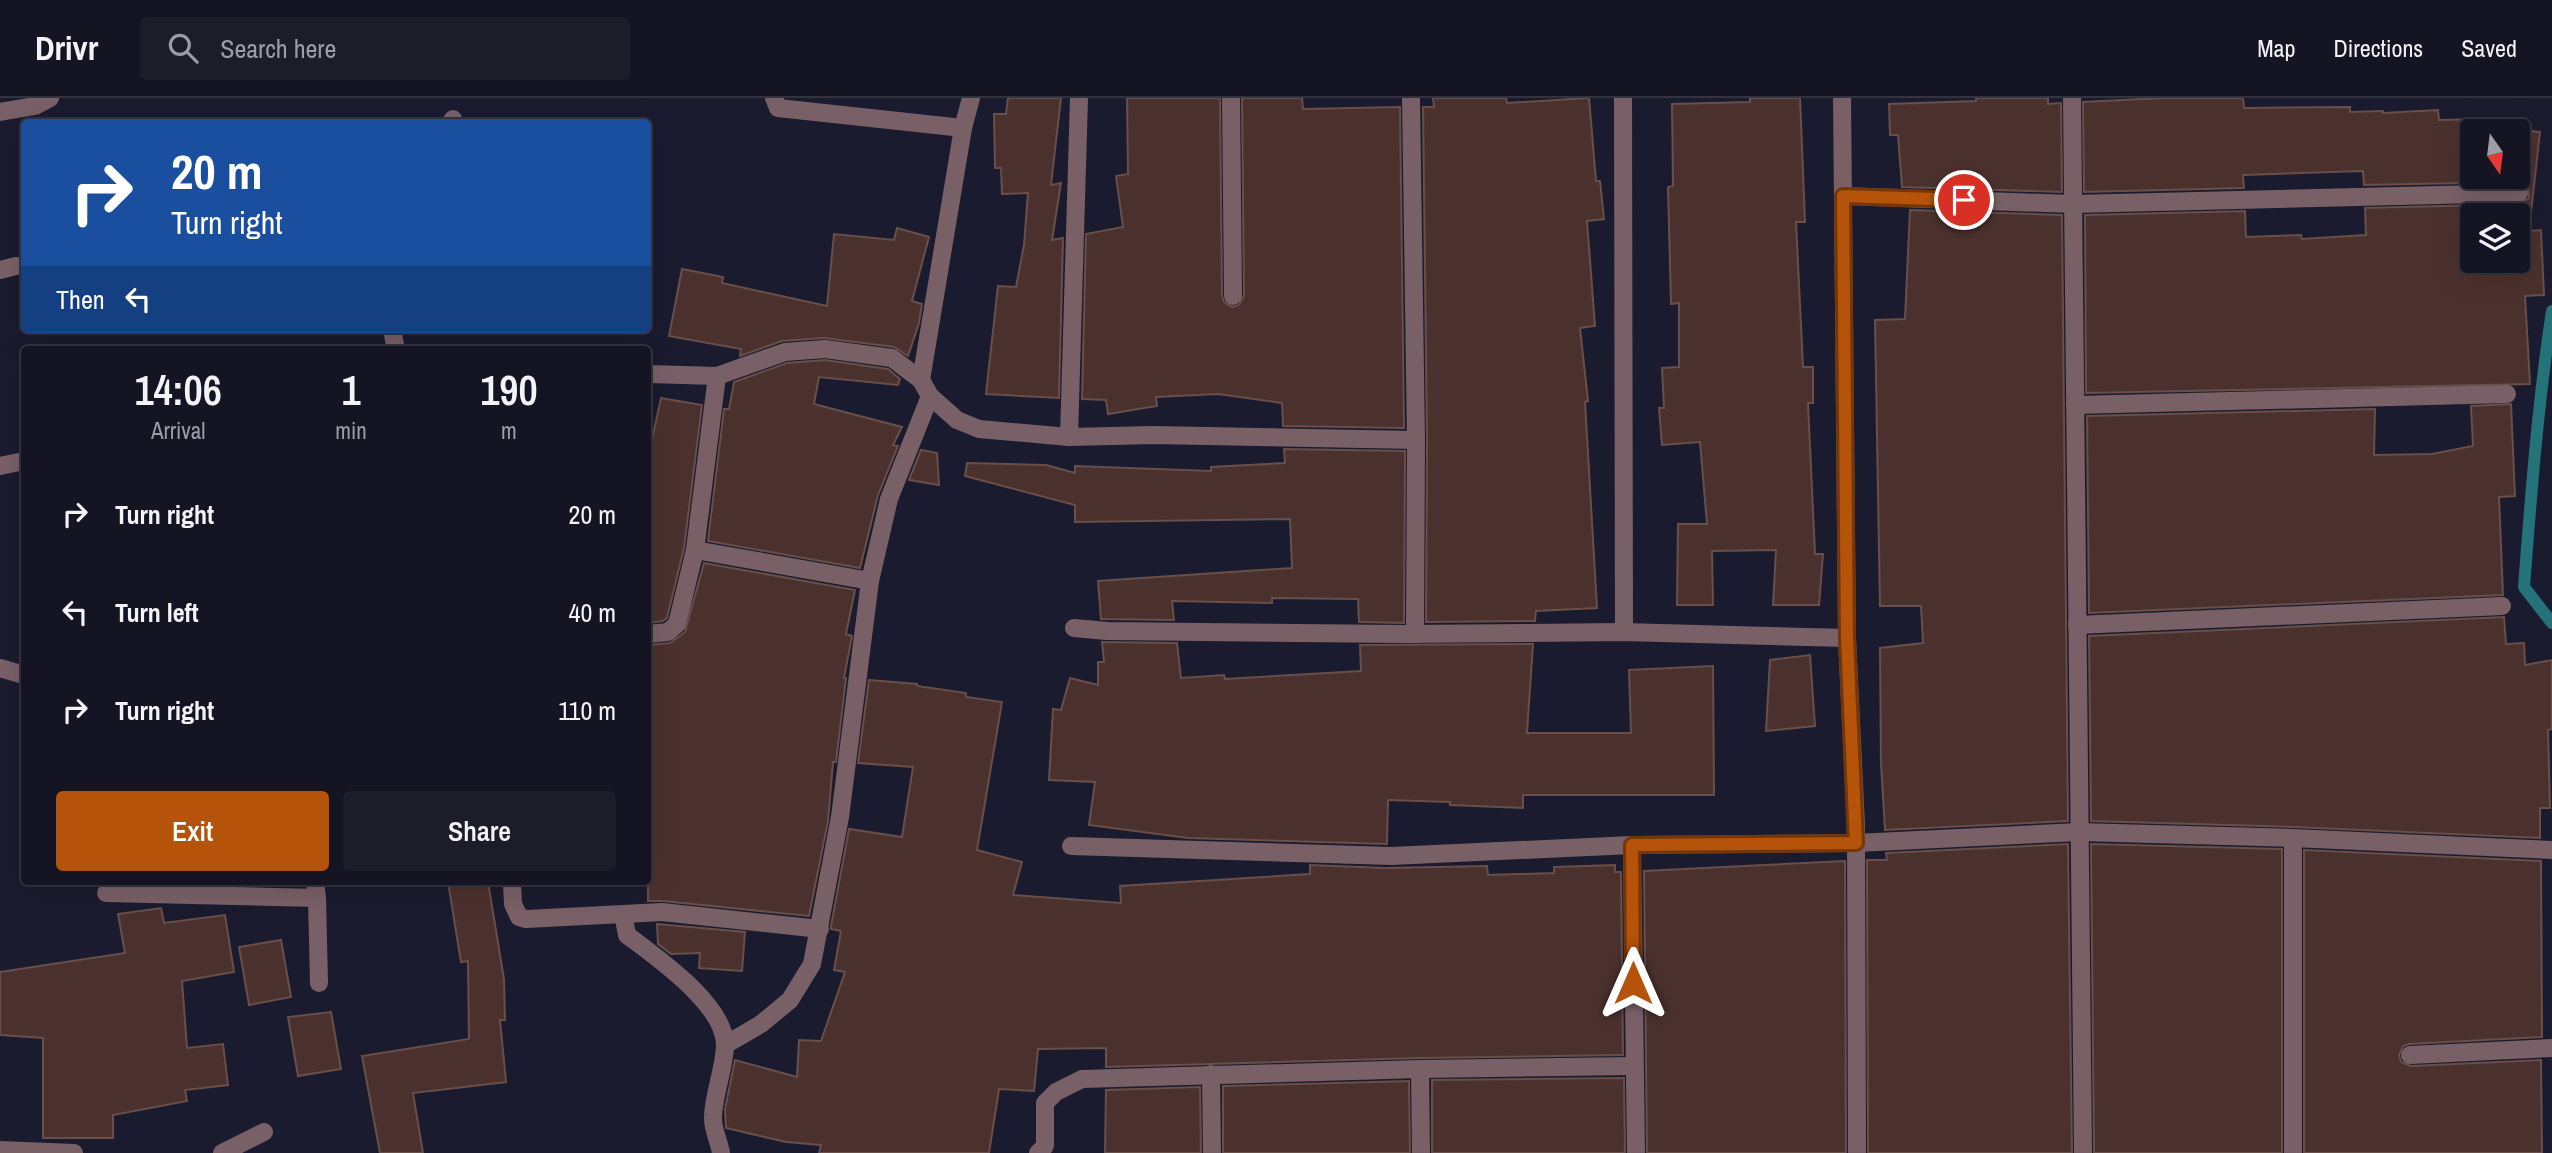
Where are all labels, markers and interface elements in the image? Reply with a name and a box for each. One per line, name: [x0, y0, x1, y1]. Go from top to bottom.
search box: [140, 17, 630, 80]
text: Drivr: [35, 26, 98, 70]
icon: search: [164, 29, 202, 67]
text: Search here: [220, 31, 336, 66]
text: Map: [2257, 32, 2295, 64]
text: Directions: [2333, 32, 2423, 64]
text: Saved: [2461, 32, 2517, 64]
north arrow: [2460, 119, 2530, 189]
map controls: [2460, 119, 2530, 273]
text: 20 m: [171, 138, 263, 204]
icon: right: [56, 147, 147, 238]
pin: [1934, 170, 1994, 230]
icon: arrive: [1945, 181, 1983, 219]
text: Turn right: [171, 201, 283, 244]
button: layers: [2460, 203, 2530, 273]
icon: left: [119, 280, 157, 318]
text: Then: [56, 282, 105, 317]
text: 14:06: [134, 362, 222, 418]
text: 1: [341, 362, 361, 418]
text: 190: [480, 362, 538, 418]
text: Arrival: [151, 415, 205, 446]
text: min: [335, 415, 367, 446]
text: m: [501, 415, 517, 446]
icon: right: [56, 495, 94, 533]
text: Turn right: [115, 497, 214, 532]
text: 20 m: [569, 497, 616, 532]
icon: left: [56, 593, 94, 631]
text: Turn left: [115, 595, 199, 630]
text: 40 m: [569, 595, 616, 630]
icon: right: [56, 691, 94, 729]
text: Turn right: [115, 693, 214, 728]
text: 110 m: [558, 693, 616, 728]
button: Exit: [56, 791, 329, 871]
button: Share: [343, 791, 616, 871]
position arrow: [1596, 946, 1670, 1020]

